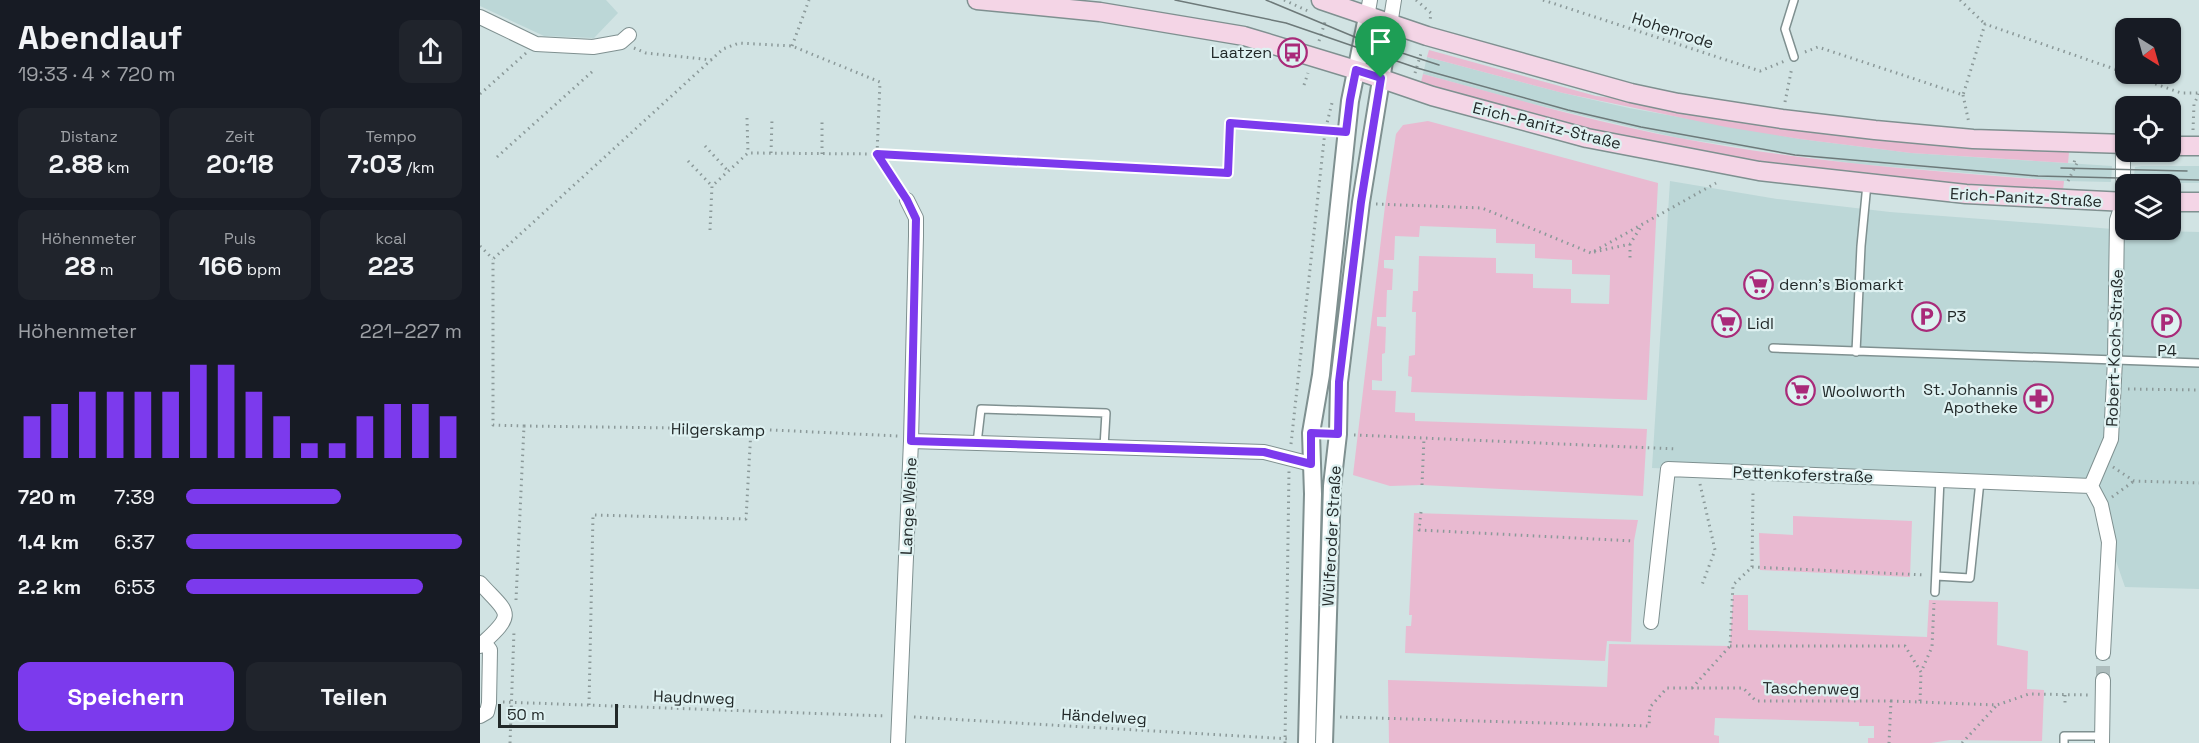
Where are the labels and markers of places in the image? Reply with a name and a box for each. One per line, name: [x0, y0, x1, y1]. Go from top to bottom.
pin: [1355, 16, 1406, 78]
bus stop icon: Laatzen: [1277, 36, 1309, 68]
place label: Laatzen: [1211, 42, 1272, 63]
supermarket icon: denn's Biomarkt: [1742, 268, 1774, 300]
place label: denn's Biomarkt: [1779, 274, 1904, 295]
parking icon: P3: [1910, 300, 1942, 332]
place label: P3: [1947, 306, 1966, 327]
parking icon: P4: [2151, 306, 2183, 338]
supermarket icon: Lidl: [1710, 307, 1742, 339]
place label: Lidl: [1747, 313, 1774, 334]
place label: P4: [2157, 340, 2177, 361]
supermarket icon: Woolworth: [1785, 375, 1817, 407]
place label: St. Johannis Apotheke: [1923, 379, 2018, 418]
place label: Woolworth: [1822, 381, 1905, 402]
pharmacy icon: St. Johannis Apotheke: [2023, 382, 2055, 414]

